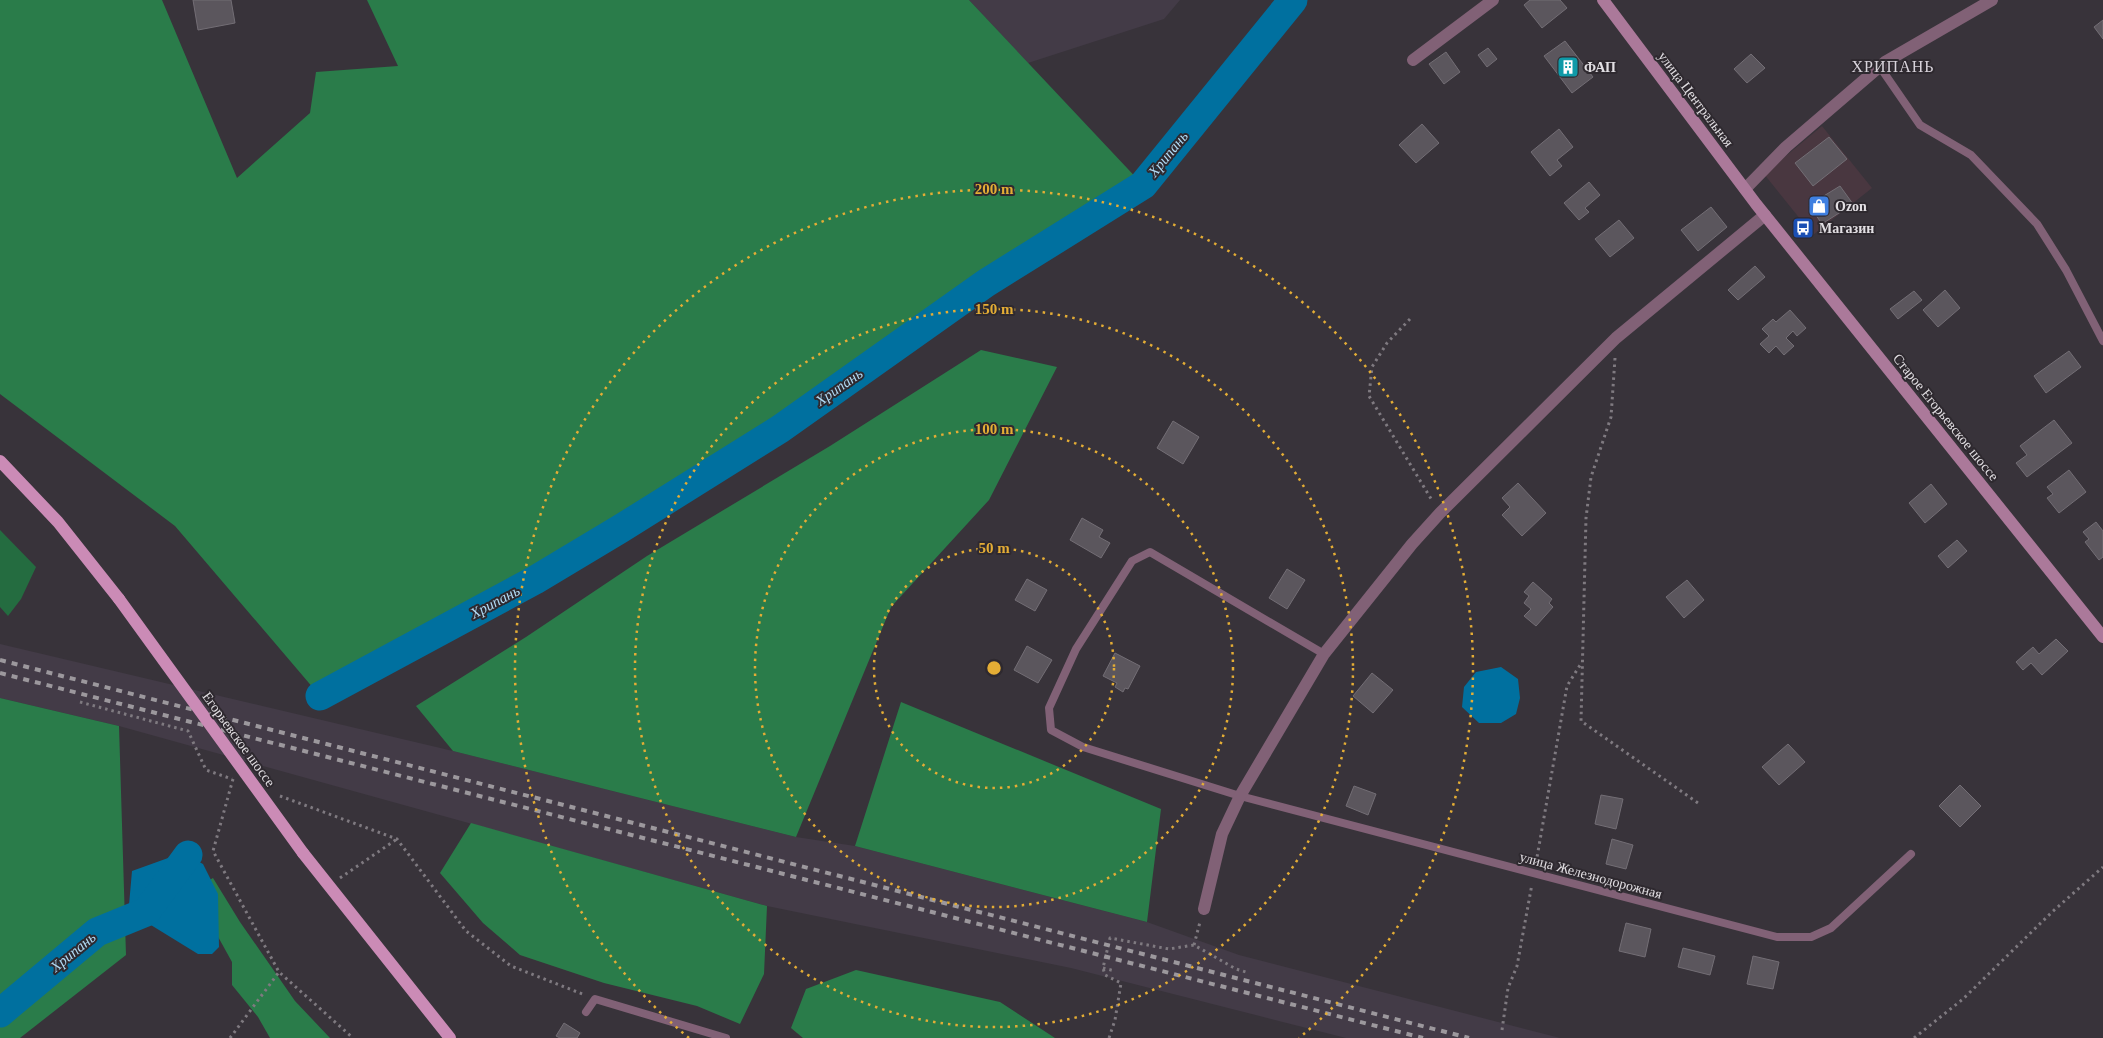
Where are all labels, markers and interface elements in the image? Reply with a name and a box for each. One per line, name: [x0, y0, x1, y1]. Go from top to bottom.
street label: улица Центральная: [1655, 49, 1737, 150]
building icon: ФАП: [1556, 55, 1580, 79]
district label: ХРИПАНЬ: [1852, 58, 1934, 75]
place label: ФАП: [1584, 60, 1616, 75]
water label: Хрипань: [1144, 128, 1191, 181]
text: 200 m: [975, 181, 1014, 197]
shop icon: Ozon: [1807, 194, 1831, 218]
place label: Ozon: [1835, 199, 1867, 214]
bus stop icon: Магазин: [1791, 216, 1815, 240]
place label: Магазин: [1819, 221, 1874, 236]
text: 150 m: [975, 301, 1014, 317]
street label: Старое Егорьевское шоссе: [1890, 351, 2001, 484]
water label: Хрипань: [812, 365, 866, 409]
text: 100 m: [975, 421, 1014, 437]
text: 50 m: [978, 540, 1010, 556]
water label: Хрипань: [467, 582, 522, 622]
centre of rings: [985, 659, 1003, 677]
street label: Егорьевское шоссе: [199, 689, 278, 789]
street label: улица Железнодорожная: [1518, 849, 1664, 902]
water label: Хрипань: [46, 929, 99, 976]

